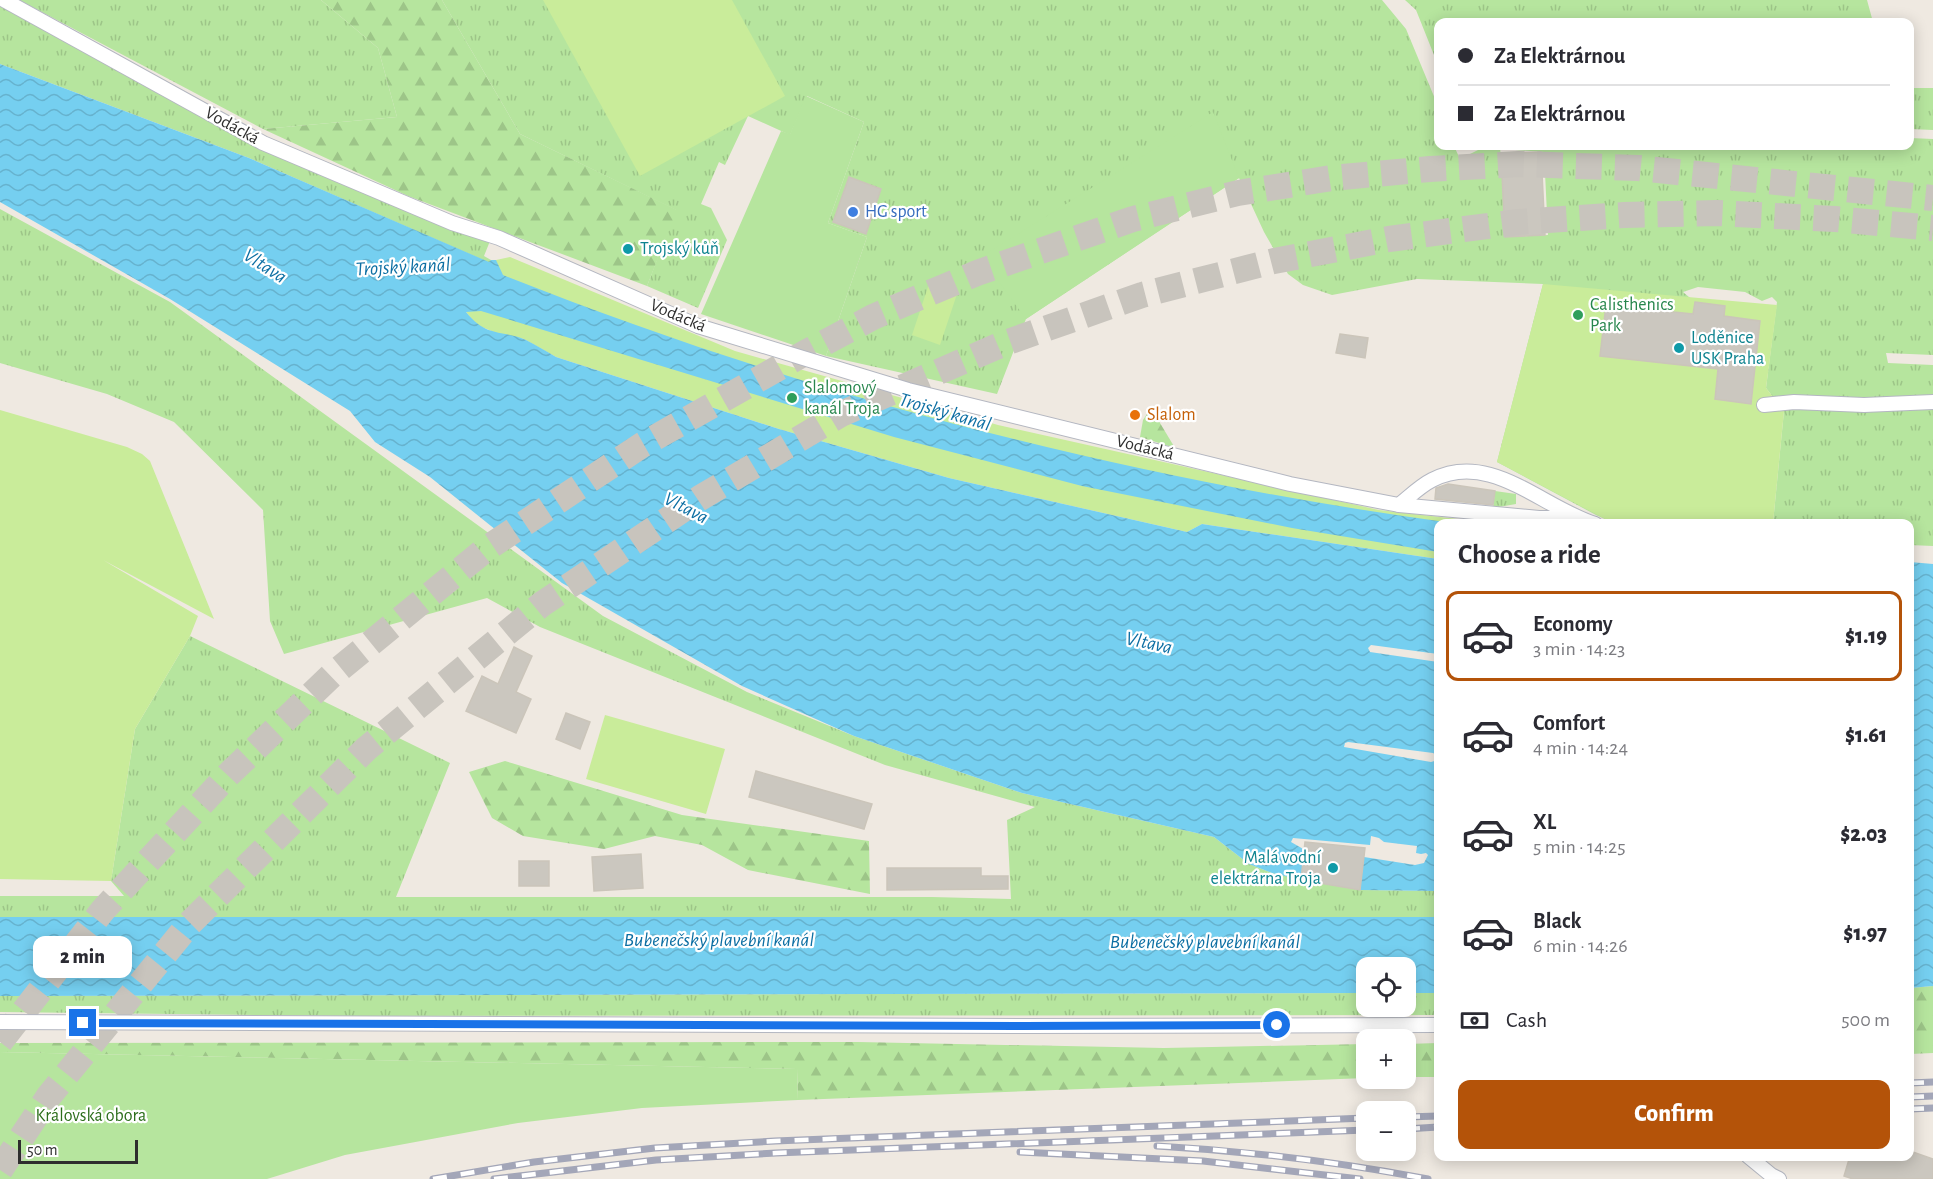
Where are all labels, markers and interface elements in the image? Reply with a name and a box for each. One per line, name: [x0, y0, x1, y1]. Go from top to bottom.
text: Za Elektrárnou: [1494, 45, 1625, 67]
text: Za Elektrárnou: [1494, 103, 1625, 125]
street label: Vodácká: [202, 104, 262, 148]
place label: HG sport: [865, 203, 927, 221]
marker: HG sport: [846, 205, 860, 219]
place label: Trojský kůň: [640, 240, 719, 258]
marker: Trojský kůň: [621, 242, 635, 256]
water label: Vltava: [240, 245, 290, 287]
water label: Trojský kanál: [355, 255, 451, 279]
street label: Vodácká: [647, 296, 709, 336]
place label: Calisthenics Park: [1590, 296, 1674, 335]
marker: Calisthenics Park: [1571, 308, 1585, 322]
place label: Loděnice USK Praha: [1691, 329, 1764, 368]
marker: Loděnice USK Praha: [1672, 341, 1686, 355]
place label: Slalomový kanál Troja: [804, 379, 880, 418]
water label: Trojský kanál: [897, 389, 994, 435]
marker: Slalomový kanál Troja: [785, 391, 799, 405]
place label: Slalom: [1147, 406, 1196, 424]
marker: Slalom: [1128, 408, 1142, 422]
street label: Vodácká: [1114, 432, 1176, 464]
water label: Vltava: [661, 488, 711, 528]
text: Choose a ride: [1458, 541, 1601, 568]
icon: car: [1461, 609, 1515, 663]
text: Economy: [1533, 613, 1613, 635]
text: $1.19: [1845, 625, 1887, 647]
water label: Vltava: [1124, 628, 1174, 658]
text: 3 min · 14:23: [1533, 639, 1625, 659]
icon: car: [1461, 708, 1515, 762]
text: Comfort: [1533, 712, 1605, 734]
text: $1.61: [1845, 724, 1887, 746]
text: 4 min · 14:24: [1533, 738, 1628, 758]
icon: car: [1461, 807, 1515, 861]
text: XL: [1533, 811, 1556, 833]
text: $2.03: [1840, 823, 1887, 845]
text: 5 min · 14:25: [1533, 837, 1626, 857]
place label: Malá vodní elektrárna Troja: [1210, 849, 1322, 888]
marker: Malá vodní elektrárna Troja: [1326, 861, 1340, 875]
icon: car: [1461, 906, 1515, 960]
text: Black: [1533, 910, 1581, 932]
text: $1.97: [1843, 922, 1887, 944]
water label: Bubenečský plavební kanál: [624, 930, 814, 950]
water label: Bubenečský plavební kanál: [1110, 932, 1300, 952]
callout: 2 min: [34, 936, 132, 978]
text: 6 min · 14:26: [1533, 936, 1628, 956]
text: 2 min: [60, 947, 105, 967]
map controls: [1356, 957, 1416, 1161]
button: locate: [1356, 957, 1416, 1017]
icon: cash: [1458, 1004, 1491, 1037]
route end: [69, 1009, 96, 1036]
text: Cash: [1506, 1009, 1547, 1031]
text: 500 m: [1841, 1010, 1890, 1030]
route start: [1263, 1011, 1290, 1038]
button: +: [1356, 1029, 1416, 1089]
button: Confirm: [1458, 1080, 1890, 1149]
button: −: [1356, 1101, 1416, 1161]
park label: Královská obora: [36, 1107, 146, 1125]
scale bar: [18, 1137, 138, 1164]
text: 50 m: [27, 1142, 58, 1158]

